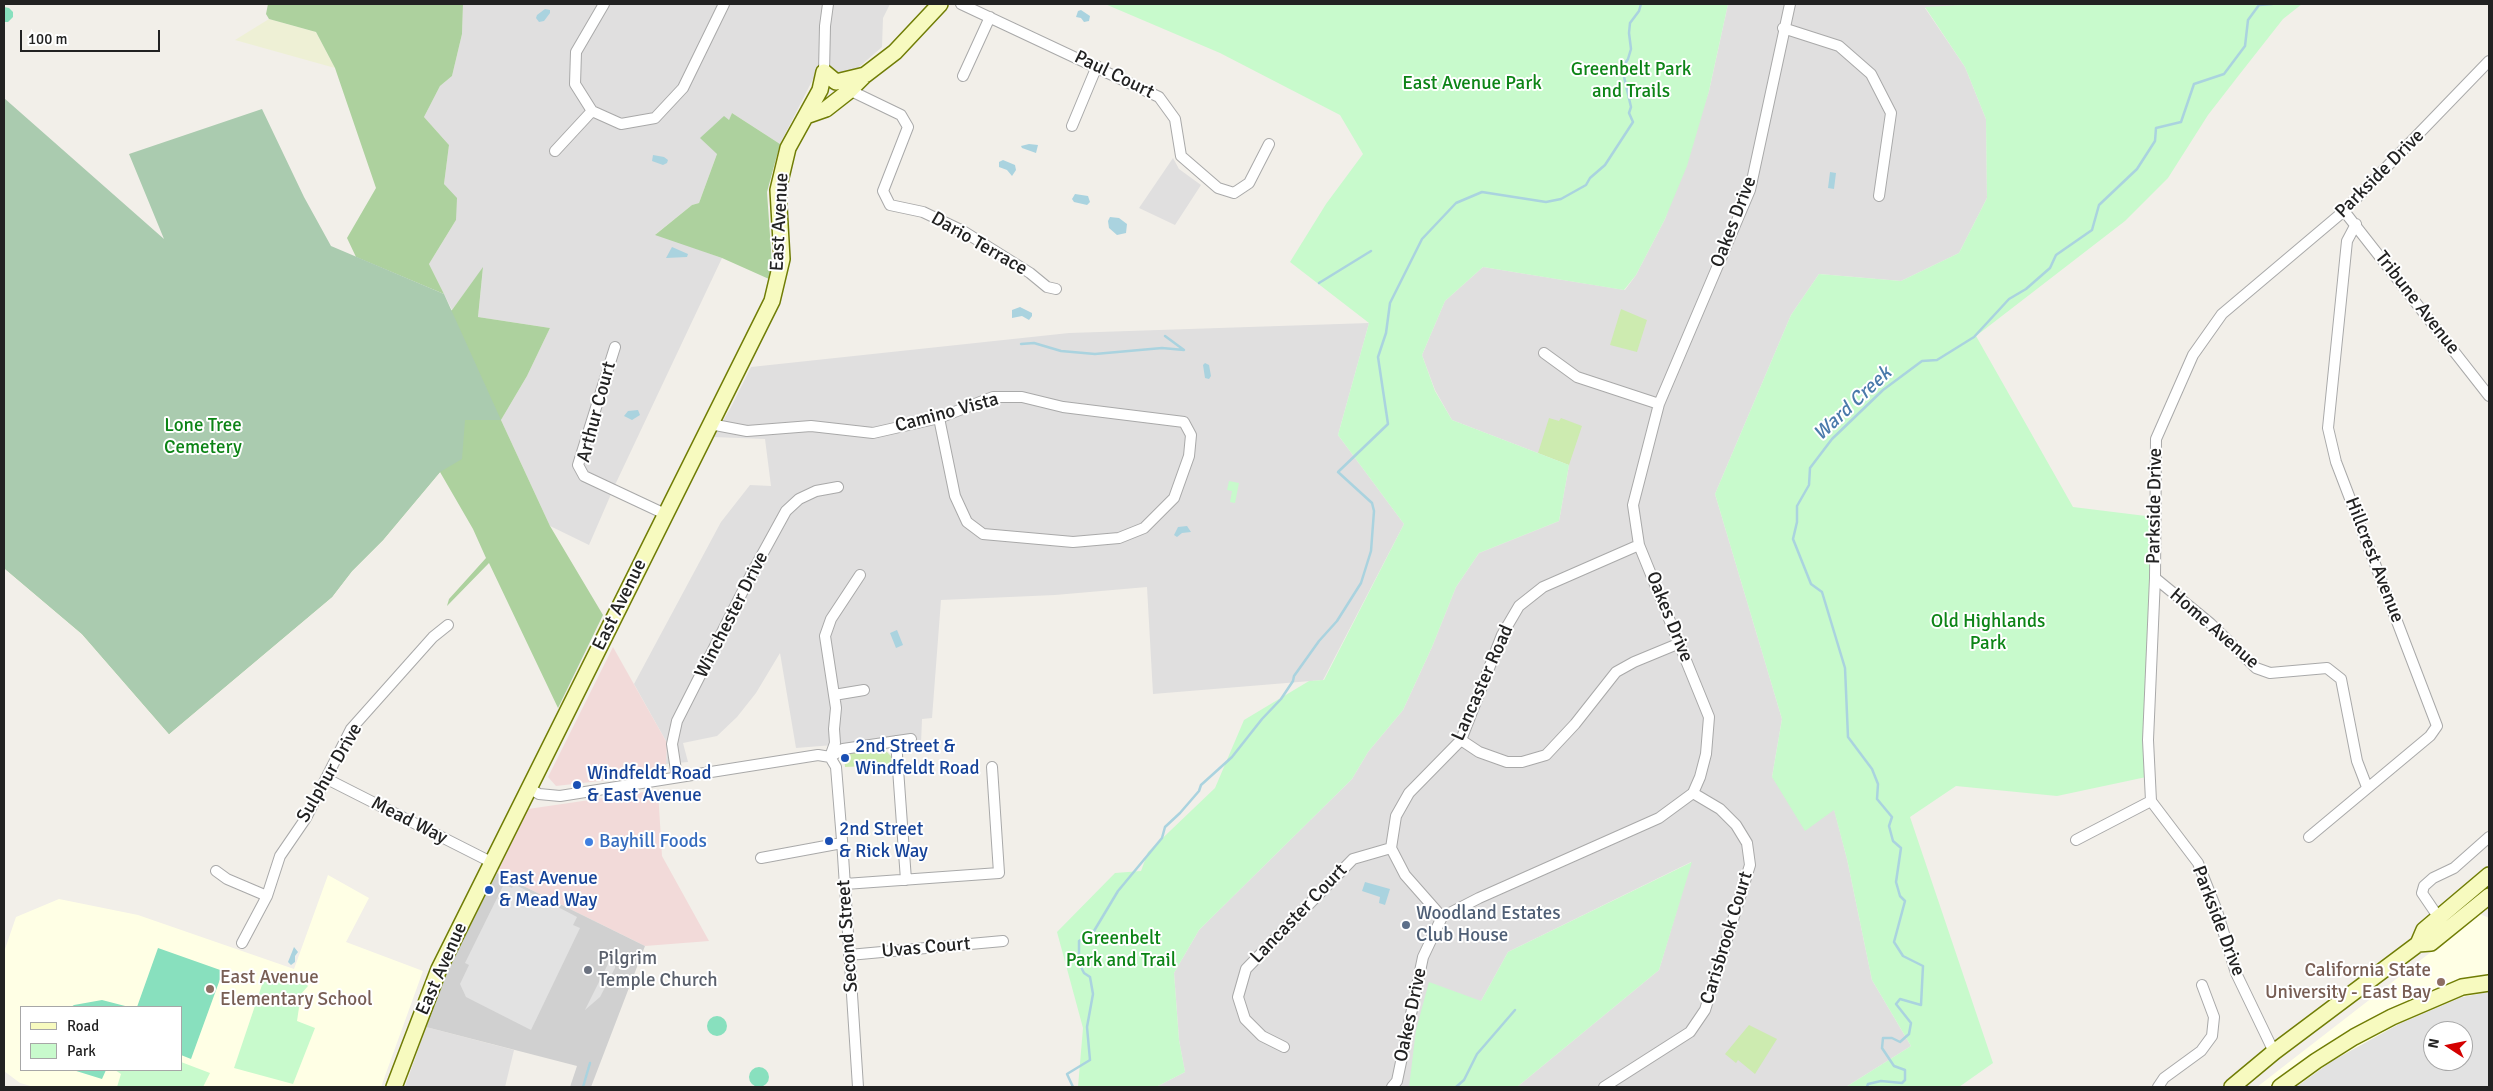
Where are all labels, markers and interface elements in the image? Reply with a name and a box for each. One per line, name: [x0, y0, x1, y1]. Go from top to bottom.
scale bar: [22, 20, 162, 52]
text: 100 m: [28, 30, 68, 48]
street label: Paul Court: [1070, 46, 1158, 104]
park label: Greenbelt Park and Trails: [1571, 59, 1691, 103]
park label: East Avenue Park: [1402, 73, 1542, 95]
street label: Parkside Drive: [2331, 125, 2429, 223]
street label: East Avenue: [766, 172, 794, 272]
street label: Oakes Drive: [1706, 173, 1762, 271]
street label: Dario Terrace: [927, 207, 1031, 281]
street label: Tribune Avenue: [2370, 247, 2464, 359]
street label: Arthur Court: [573, 359, 621, 465]
water label: Ward Creek: [1809, 362, 1897, 446]
street label: Camino Vista: [893, 388, 1001, 438]
park label: Lone Tree Cemetery: [164, 415, 242, 459]
street label: Parkside Drive: [2143, 448, 2167, 564]
street label: Hillcrest Avenue: [2340, 494, 2408, 626]
street label: Winchester Drive: [690, 548, 774, 682]
street label: East Avenue: [588, 556, 652, 654]
street label: Oakes Drive: [1641, 568, 1697, 666]
street label: Home Avenue: [2165, 584, 2263, 674]
park label: Old Highlands Park: [1931, 611, 2045, 655]
street label: Lancaster Road: [1447, 622, 1519, 744]
street label: Sulphur Drive: [292, 719, 368, 827]
place label: 2nd Street & Windfeldt Road: [855, 736, 979, 780]
marker: 2nd Street & Windfeldt Road: [839, 752, 851, 764]
place label: Windfeldt Road & East Avenue: [587, 763, 711, 807]
marker: Windfeldt Road & East Avenue: [571, 779, 583, 791]
street label: Mead Way: [367, 792, 451, 850]
place label: 2nd Street & Rick Way: [839, 819, 928, 863]
place label: Bayhill Foods: [599, 831, 707, 853]
marker: 2nd Street & Rick Way: [823, 835, 835, 847]
marker: Bayhill Foods: [583, 836, 595, 848]
street label: Lancaster Court: [1246, 860, 1352, 968]
street label: Parkside Drive: [2187, 863, 2249, 979]
place label: East Avenue & Mead Way: [499, 868, 598, 912]
street label: Carisbrook Court: [1696, 869, 1758, 1007]
street label: Second Street: [833, 879, 863, 993]
marker: East Avenue & Mead Way: [483, 884, 495, 896]
place label: Woodland Estates Club House: [1416, 903, 1561, 947]
street label: East Avenue: [411, 919, 473, 1019]
marker: Woodland Estates Club House: [1400, 919, 1412, 931]
park label: Greenbelt Park and Trail: [1066, 928, 1176, 972]
street label: Uvas Court: [881, 933, 971, 963]
place label: Pilgrim Temple Church: [598, 948, 718, 992]
place label: California State University - East Bay: [2265, 960, 2431, 1004]
marker: Pilgrim Temple Church: [582, 964, 594, 976]
street label: Oakes Drive: [1390, 966, 1432, 1064]
place label: East Avenue Elementary School: [220, 967, 373, 1011]
marker: California State University - East Bay: [2435, 976, 2447, 988]
marker: East Avenue Elementary School: [204, 983, 216, 995]
legend: [20, 1006, 182, 1071]
text: Road: [67, 1017, 99, 1035]
north arrow: [2423, 1021, 2473, 1071]
text: N: [2424, 1037, 2443, 1050]
text: Park: [67, 1042, 96, 1060]

